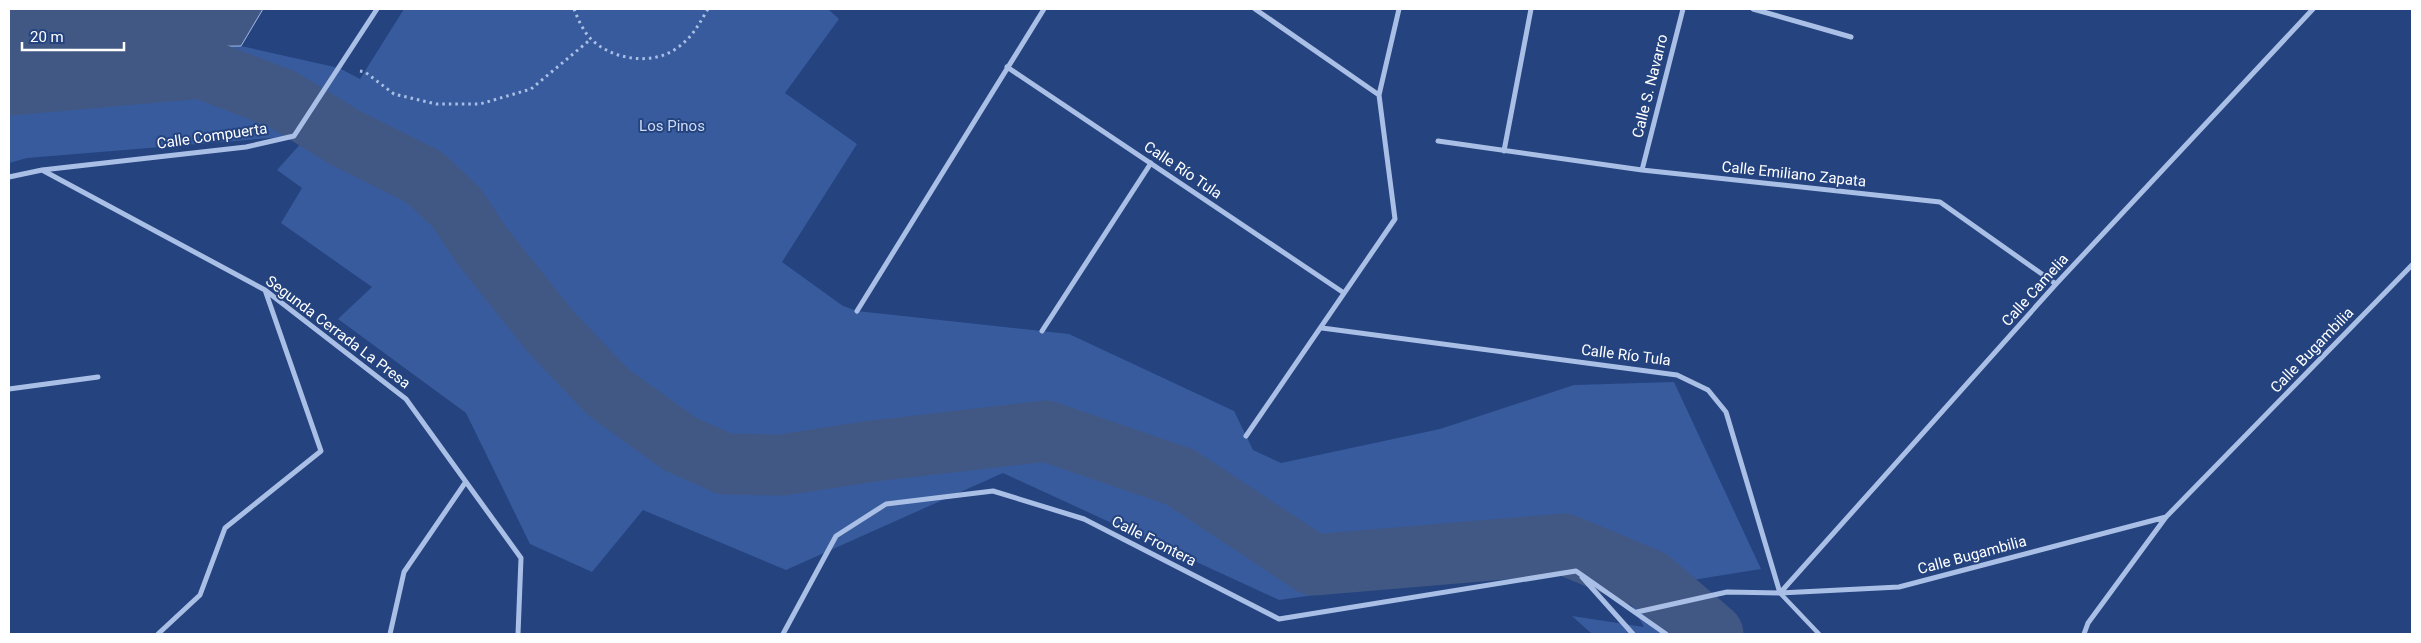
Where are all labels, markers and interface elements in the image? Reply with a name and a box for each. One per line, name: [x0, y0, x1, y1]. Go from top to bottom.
scale bar: [22, 20, 125, 52]
text: 20 m: [30, 28, 64, 46]
street label: Calle S. Navarro: [1628, 32, 1672, 140]
park label: Los Pinos: [639, 117, 705, 135]
street label: Calle Compuerta: [156, 119, 268, 153]
street label: Calle Río Tula: [1141, 137, 1225, 203]
street label: Calle Emiliano Zapata: [1721, 157, 1867, 191]
street label: Calle Camelia: [1998, 250, 2072, 330]
street label: Segunda Cerrada La Presa: [262, 272, 414, 392]
street label: Calle Bugambilia: [2267, 304, 2357, 396]
street label: Calle Río Tula: [1580, 341, 1672, 369]
street label: Calle Frontera: [1109, 512, 1199, 570]
street label: Calle Bugambilia: [1916, 532, 2028, 578]

